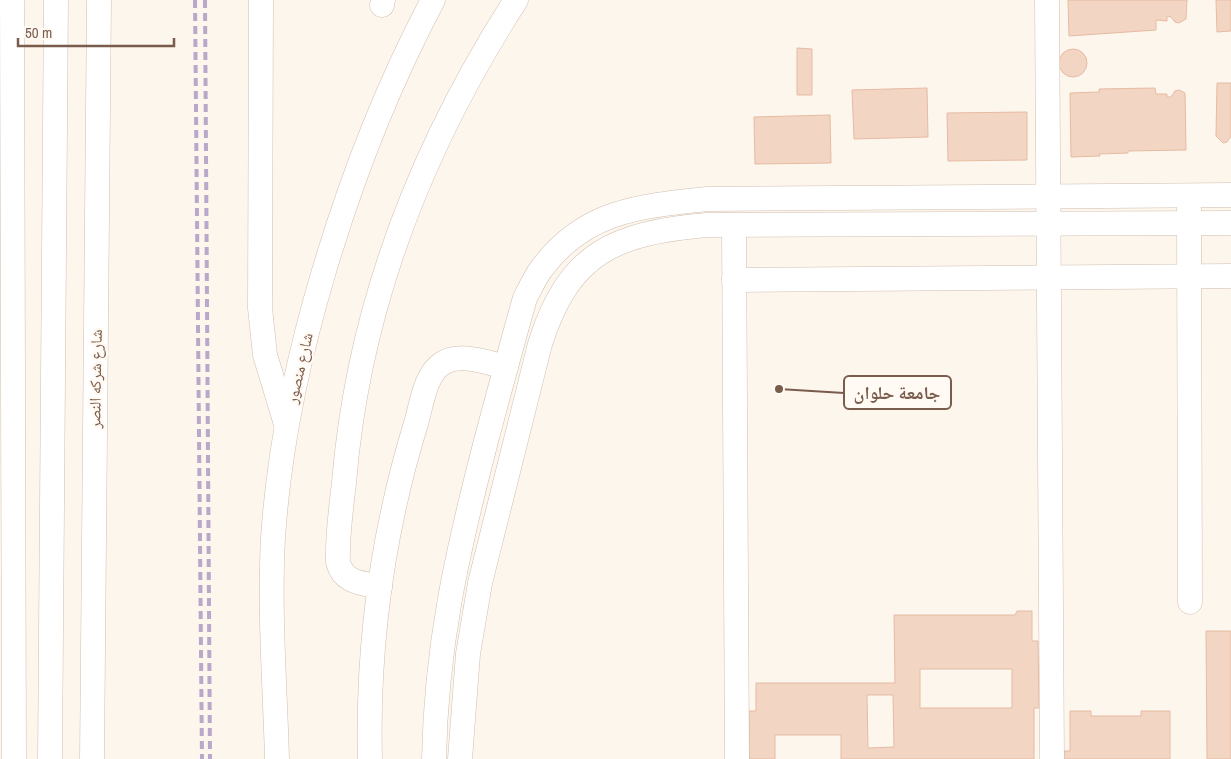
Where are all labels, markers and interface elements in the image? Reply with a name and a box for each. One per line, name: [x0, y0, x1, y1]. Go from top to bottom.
scale bar: [18, 15, 174, 47]
text: 50 m: [25, 22, 52, 43]
street label: شارع شركه النصر: [83, 329, 107, 430]
street label: شارع منصور: [280, 330, 318, 407]
callout: جامعة حلوان: [844, 376, 951, 409]
text: جامعة حلوان: [854, 380, 941, 405]

